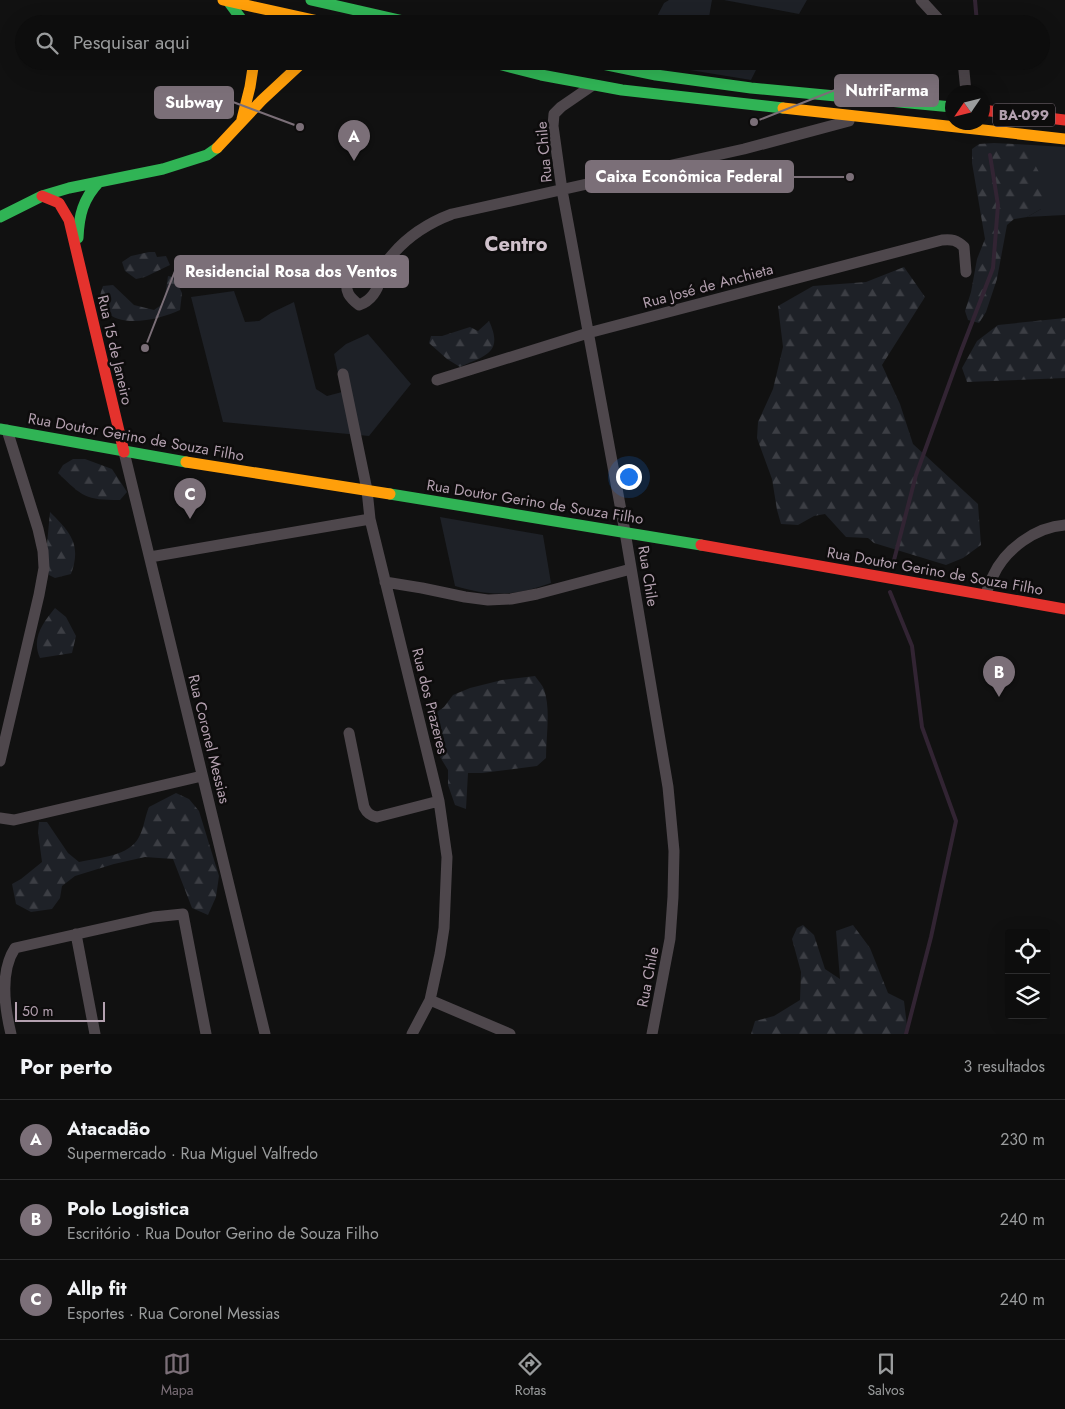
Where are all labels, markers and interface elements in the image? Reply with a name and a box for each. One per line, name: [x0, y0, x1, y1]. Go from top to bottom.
search box: [15, 15, 1050, 70]
icon: search: [33, 29, 61, 57]
text: Pesquisar aqui: [73, 29, 190, 56]
callout: NutriFarma: [835, 75, 938, 106]
text: NutriFarma: [845, 79, 929, 102]
north arrow: [945, 85, 990, 130]
callout: Subway: [155, 87, 233, 118]
text: Subway: [165, 91, 224, 114]
road number: BA-099: [993, 104, 1055, 126]
pin: A: [338, 120, 370, 161]
street label: Rua Chile: [530, 120, 558, 183]
callout: Caixa Econômica Federal: [586, 161, 793, 192]
text: Caixa Econômica Federal: [596, 165, 782, 188]
district label: Centro: [484, 230, 548, 259]
callout: Residencial Rosa dos Ventos: [175, 256, 408, 287]
street label: Rua José de Anchieta: [640, 258, 776, 314]
text: Residencial Rosa dos Ventos: [185, 260, 397, 283]
street label: Rua 15 de Janeiro: [92, 293, 138, 407]
street label: Rua Doutor Gerino de Souza Filho: [26, 407, 246, 467]
your location: [616, 464, 642, 490]
street label: Rua Doutor Gerino de Souza Filho: [425, 474, 645, 530]
pin: C: [174, 478, 206, 519]
street label: Rua Doutor Gerino de Souza Filho: [825, 541, 1045, 601]
street label: Rua Chile: [632, 544, 664, 608]
street label: Rua dos Prazeres: [406, 646, 454, 756]
pin: B: [983, 656, 1015, 697]
street label: Rua Coronel Messias: [182, 672, 236, 806]
map controls: [1005, 929, 1050, 1019]
button: locate: [1005, 929, 1050, 974]
street label: Rua Chile: [631, 945, 665, 1009]
button: layers: [1005, 974, 1050, 1019]
scale bar: [15, 999, 105, 1022]
text: 50 m: [22, 1001, 53, 1021]
text: Por perto: [20, 1052, 112, 1082]
text: 3 resultados: [964, 1055, 1045, 1078]
text: Atacadão: [67, 1115, 150, 1142]
text: A: [30, 1128, 42, 1151]
text: 230 m: [1000, 1128, 1045, 1151]
text: Supermercado · Rua Miguel Valfredo: [67, 1142, 318, 1165]
text: Polo Logistica: [67, 1195, 189, 1222]
text: B: [31, 1208, 41, 1231]
text: 240 m: [1000, 1208, 1045, 1231]
text: Escritório · Rua Doutor Gerino de Souza Filho: [67, 1222, 379, 1245]
text: Allp fit: [67, 1275, 126, 1302]
text: C: [30, 1288, 42, 1311]
text: 240 m: [1000, 1288, 1045, 1311]
text: Esportes · Rua Coronel Messias: [67, 1302, 280, 1325]
tab: Mapa: [161, 1350, 193, 1400]
tab: Rotas: [515, 1350, 546, 1400]
tab: Salvos: [867, 1350, 904, 1400]

